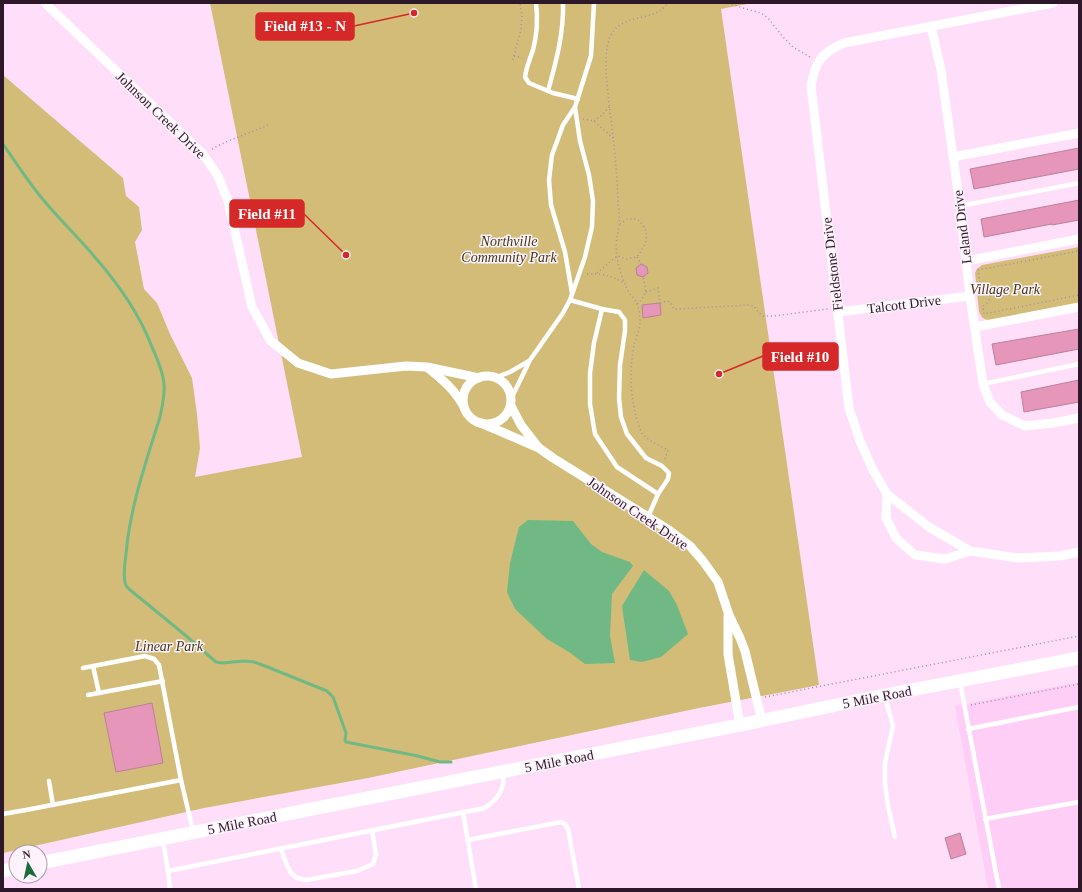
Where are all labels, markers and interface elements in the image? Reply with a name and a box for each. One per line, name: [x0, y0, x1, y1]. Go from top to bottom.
callout: Field #13 - N: [256, 13, 354, 40]
text: Field #13 - N: [264, 18, 346, 34]
street label: Johnson Creek Drive: [113, 69, 208, 162]
street label: Leland Drive: [951, 189, 974, 265]
callout: Field #11: [230, 200, 304, 227]
text: Field #11: [238, 206, 296, 222]
street label: Fieldstone Drive: [819, 217, 846, 311]
park label: Northville Community Park: [461, 234, 557, 265]
park label: Village Park: [970, 282, 1041, 297]
street label: Talcott Drive: [866, 293, 942, 316]
callout: Field #10: [763, 343, 838, 370]
text: Field #10: [771, 349, 829, 365]
street label: Johnson Creek Drive: [585, 474, 691, 553]
park label: Linear Park: [134, 639, 204, 654]
street label: 5 Mile Road: [841, 683, 913, 712]
street label: 5 Mile Road: [523, 747, 595, 776]
street label: 5 Mile Road: [206, 809, 278, 838]
north arrow: [8, 844, 48, 884]
text: N: [22, 848, 31, 861]

